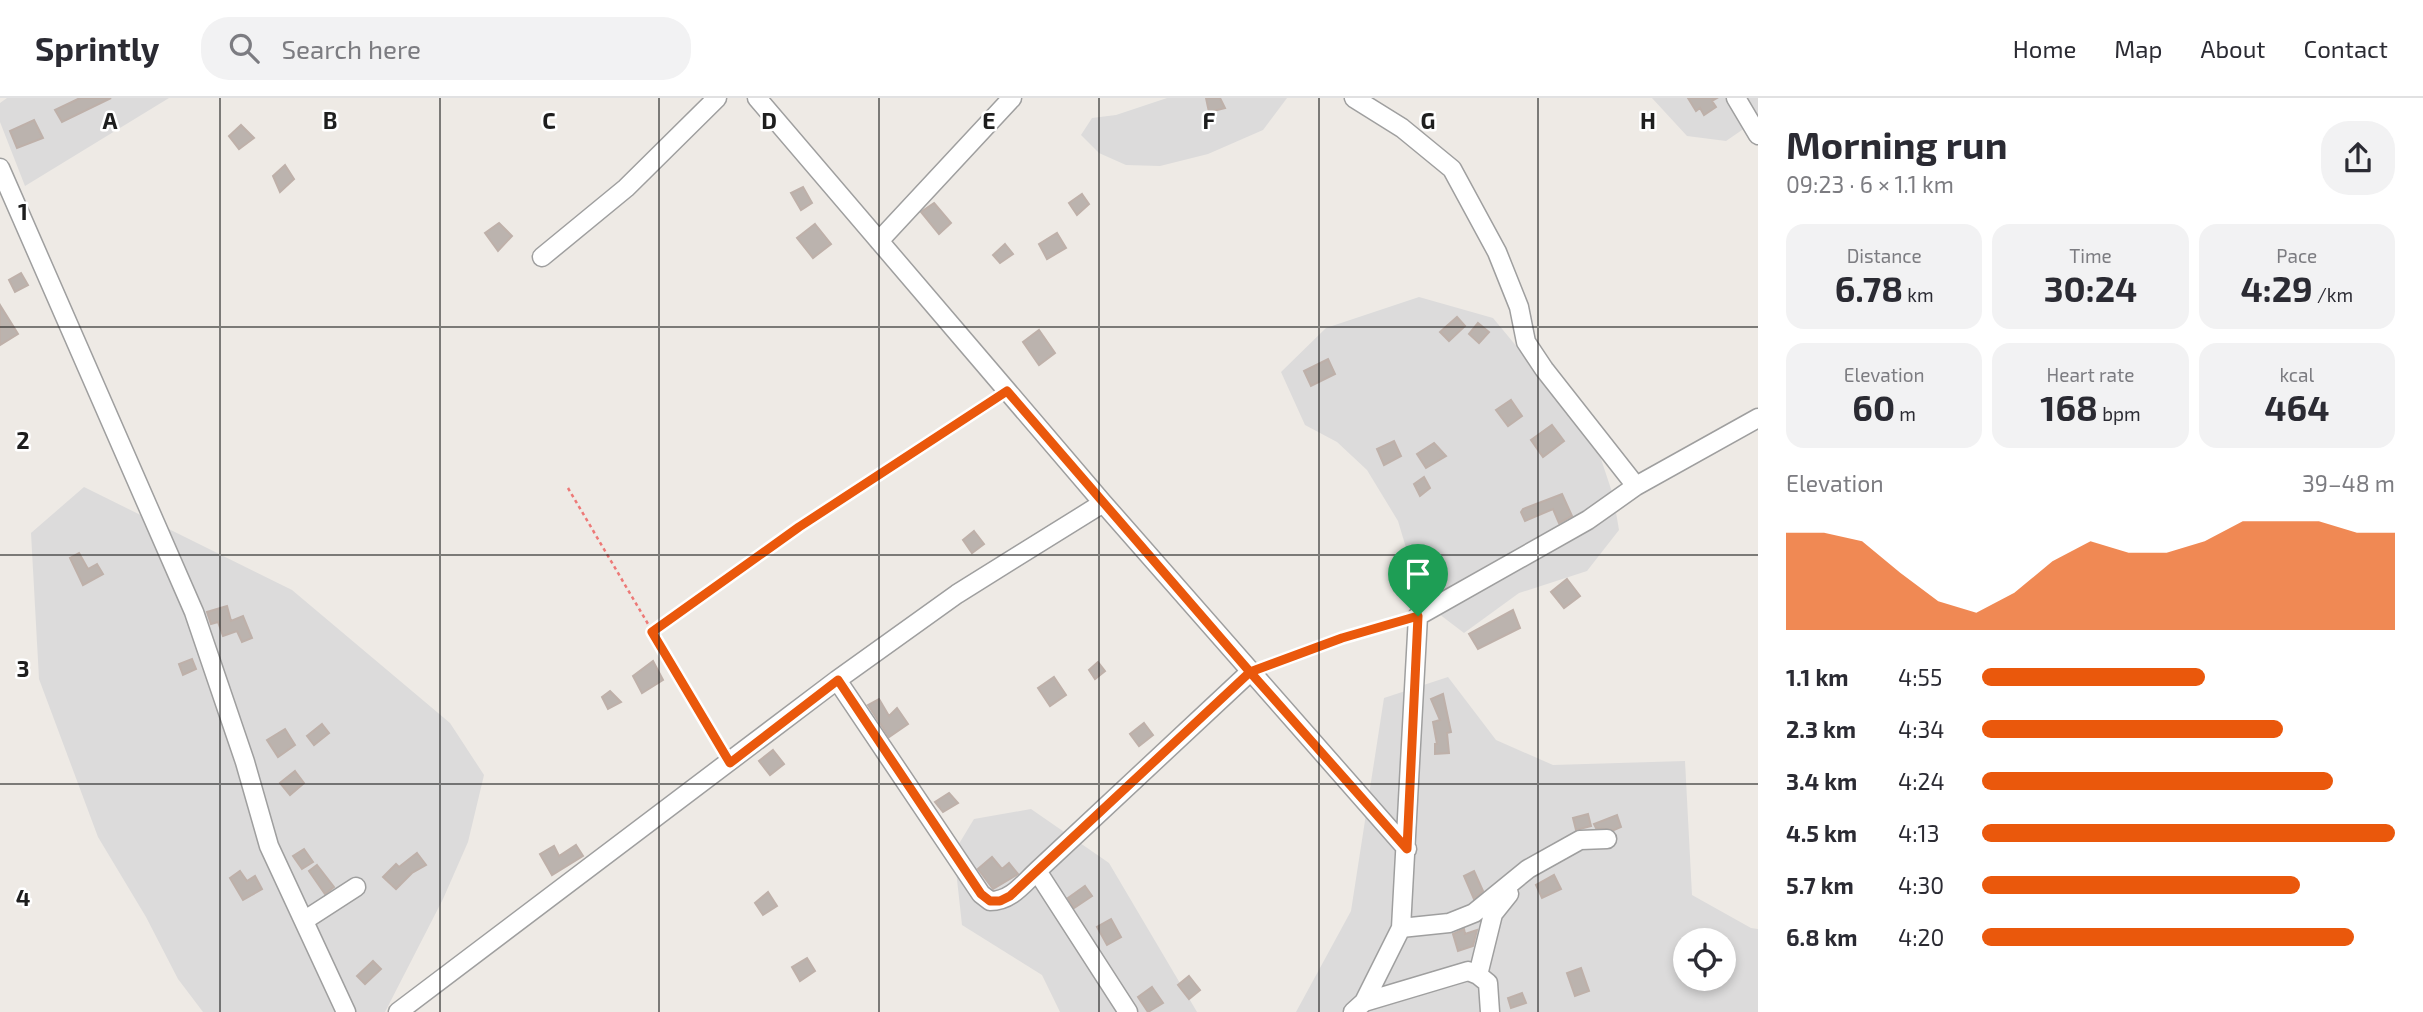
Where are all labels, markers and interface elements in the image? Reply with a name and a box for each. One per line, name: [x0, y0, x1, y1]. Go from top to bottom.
search box: [201, 17, 691, 80]
text: Sprintly: [35, 28, 159, 68]
icon: search: [225, 29, 263, 67]
text: Search here: [281, 33, 421, 64]
text: Home: [2013, 34, 2076, 63]
text: Map: [2114, 34, 2162, 63]
text: About: [2200, 34, 2266, 63]
text: Contact: [2304, 34, 2388, 63]
text: A: [102, 106, 118, 134]
text: B: [323, 106, 337, 134]
text: C: [542, 106, 556, 134]
text: D: [761, 106, 777, 134]
text: E: [982, 106, 996, 134]
text: F: [1203, 106, 1216, 134]
text: G: [1421, 106, 1435, 134]
text: H: [1640, 106, 1656, 134]
text: Morning run: [1786, 121, 2007, 167]
button: share: [2321, 121, 2395, 195]
text: 09:23 · 6 × 1.1 km: [1786, 170, 1954, 198]
text: 1: [18, 197, 28, 225]
text: Distance: [1847, 244, 1922, 267]
text: Time: [2069, 244, 2112, 267]
text: Pace: [2276, 244, 2317, 267]
text: 6.78: [1835, 267, 1903, 309]
text: 30:24: [2044, 267, 2137, 309]
text: 4:29: [2240, 267, 2313, 309]
text: km: [1903, 283, 1934, 306]
text: /km: [2313, 283, 2353, 306]
text: Elevation: [1844, 363, 1924, 386]
text: Heart rate: [2047, 363, 2134, 386]
text: kcal: [2279, 363, 2314, 386]
text: 60: [1852, 386, 1895, 428]
text: 168: [2040, 386, 2098, 428]
text: 464: [2264, 386, 2329, 428]
text: m: [1895, 402, 1916, 425]
text: bpm: [2098, 402, 2141, 425]
text: 2: [16, 426, 30, 454]
text: Elevation: [1786, 469, 1884, 497]
text: 39–48 m: [2302, 469, 2395, 497]
pin: [1388, 544, 1448, 616]
icon: arrive: [1399, 555, 1437, 593]
text: 3: [16, 654, 30, 682]
text: 1.1 km: [1786, 663, 1849, 691]
text: 4:55: [1898, 663, 1942, 691]
text: 2.3 km: [1786, 715, 1856, 743]
text: 4:34: [1898, 715, 1945, 743]
text: 3.4 km: [1786, 767, 1857, 795]
text: 4:24: [1898, 767, 1945, 795]
text: 4.5 km: [1786, 819, 1857, 847]
text: 4:13: [1898, 819, 1940, 847]
text: 5.7 km: [1786, 871, 1854, 899]
text: 4:30: [1898, 871, 1944, 899]
text: 4: [16, 883, 30, 911]
text: 6.8 km: [1786, 923, 1858, 951]
text: 4:20: [1898, 923, 1944, 951]
map controls: [1673, 928, 1736, 991]
button: locate: [1673, 928, 1736, 991]

